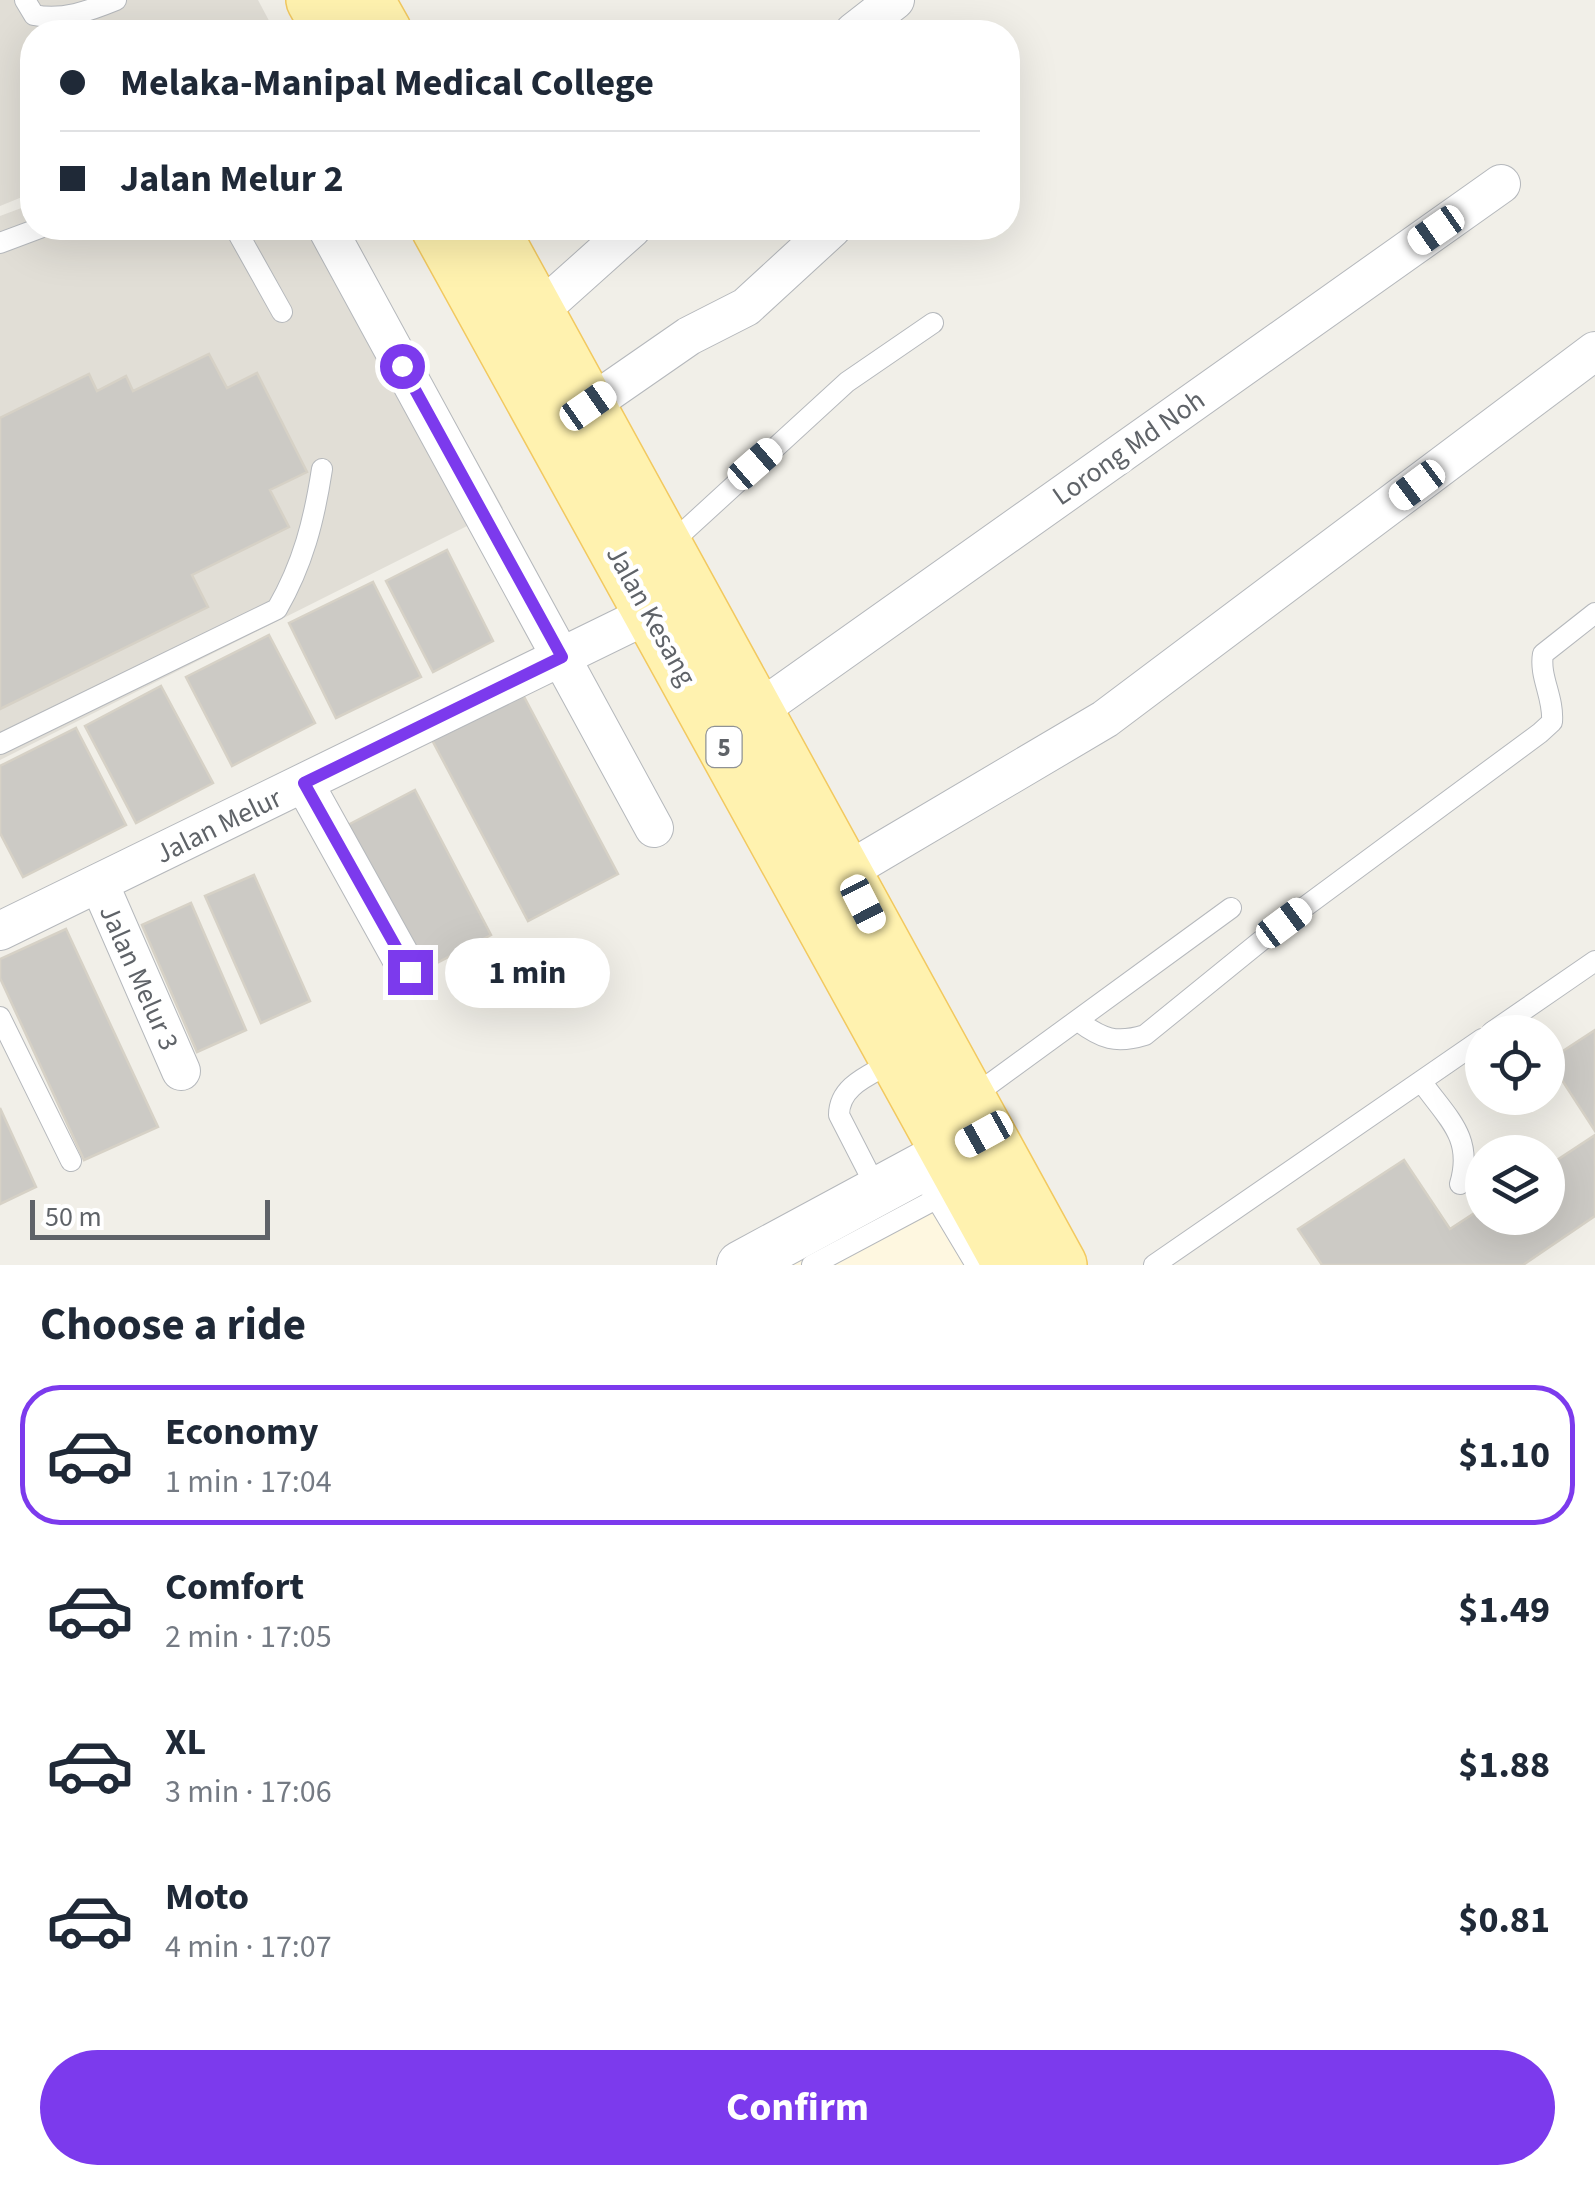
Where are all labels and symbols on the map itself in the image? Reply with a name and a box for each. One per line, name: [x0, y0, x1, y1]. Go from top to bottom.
car: [1403, 201, 1469, 259]
route start: [380, 344, 425, 389]
car: [555, 377, 621, 435]
street label: Lorong Md Noh: [1044, 380, 1213, 515]
car: [723, 433, 787, 495]
car: [1384, 455, 1450, 515]
street label: Jalan Kesang: [596, 538, 706, 693]
road number: 5: [706, 727, 742, 767]
street label: Jalan Melur: [149, 778, 289, 874]
car: [836, 870, 890, 938]
car: [1251, 893, 1317, 953]
street label: Jalan Melur 3: [89, 898, 189, 1057]
callout: 1 min: [445, 937, 610, 1007]
route end: [388, 950, 433, 995]
car: [950, 1106, 1018, 1162]
scale bar: [30, 1195, 270, 1240]

